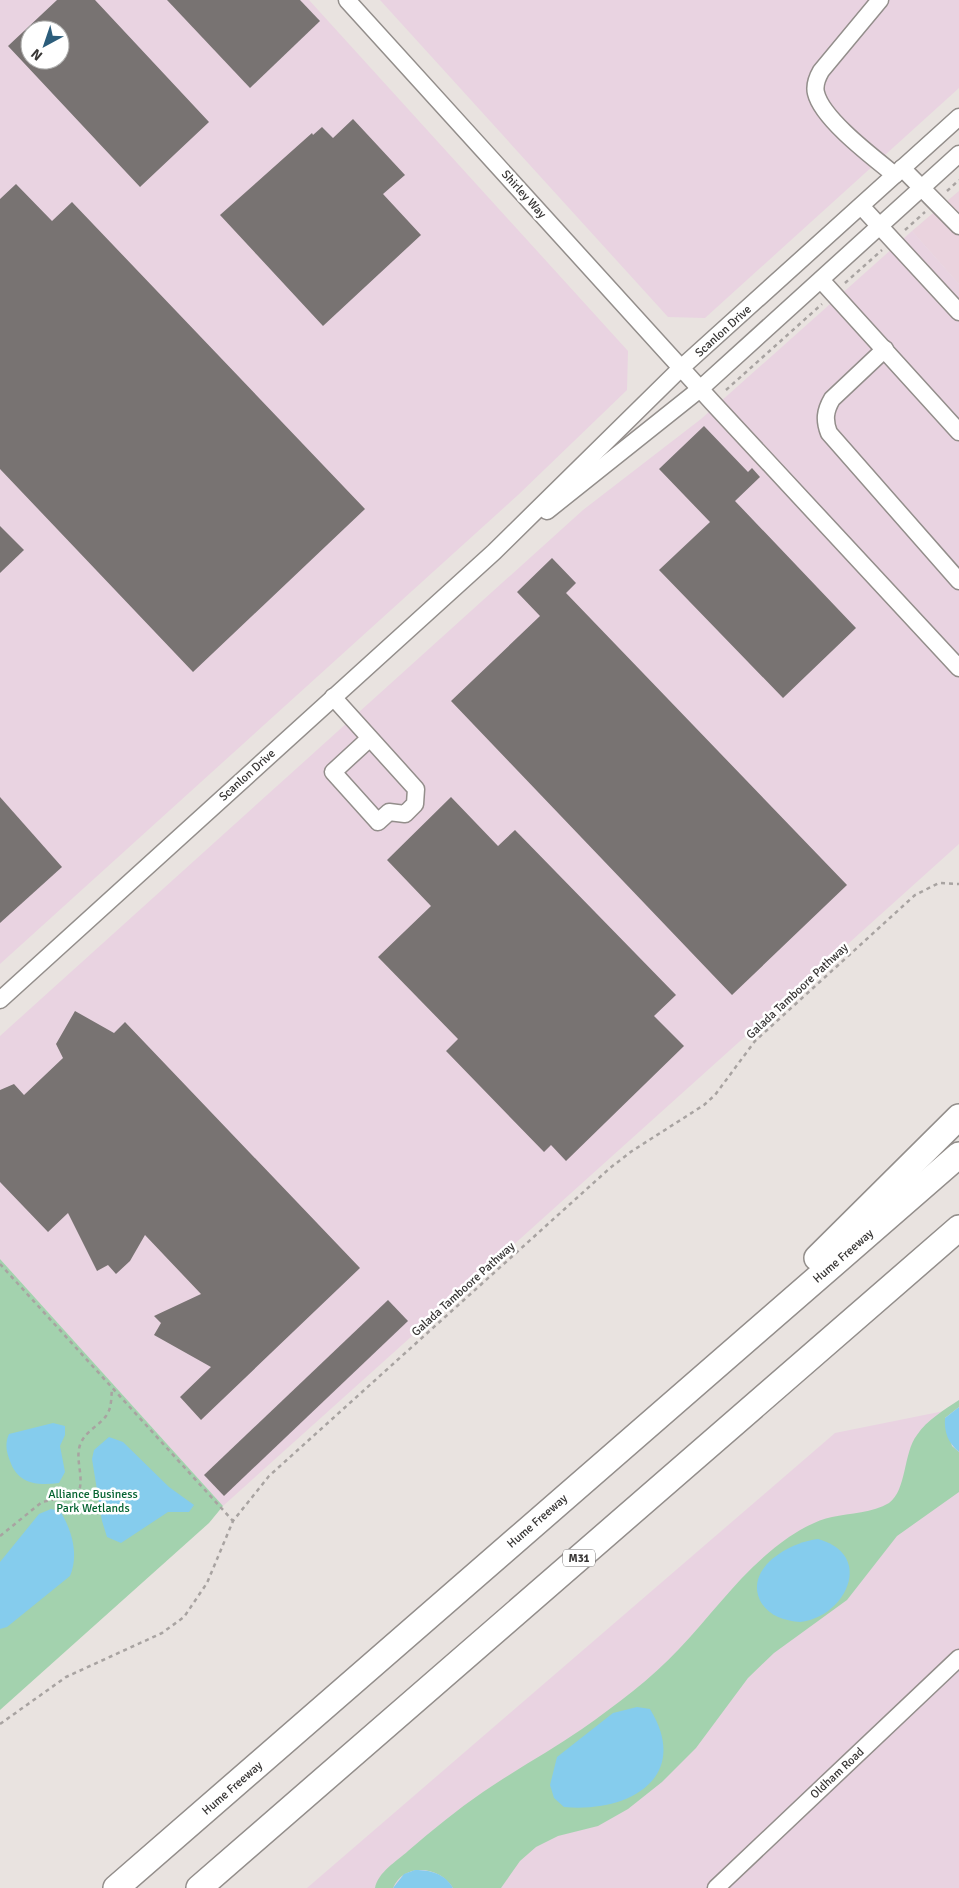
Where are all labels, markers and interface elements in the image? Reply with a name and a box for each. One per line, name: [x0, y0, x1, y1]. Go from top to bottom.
north arrow: [20, 20, 70, 70]
text: N: [28, 45, 46, 64]
street label: Shirley Way: [498, 167, 549, 222]
street label: Scanlon Drive: [692, 302, 755, 361]
street label: Scanlon Drive: [216, 746, 279, 805]
street label: Galada Tamboore Pathway: [743, 940, 852, 1043]
street label: Hume Freeway: [810, 1226, 877, 1287]
street label: Galada Tamboore Pathway: [409, 1239, 518, 1340]
park label: Alliance Business Park Wetlands: [48, 1487, 138, 1516]
street label: Hume Freeway: [504, 1491, 571, 1552]
road number: M31: [563, 1550, 595, 1566]
street label: Oldham Road: [807, 1745, 867, 1802]
street label: Hume Freeway: [199, 1758, 266, 1819]

